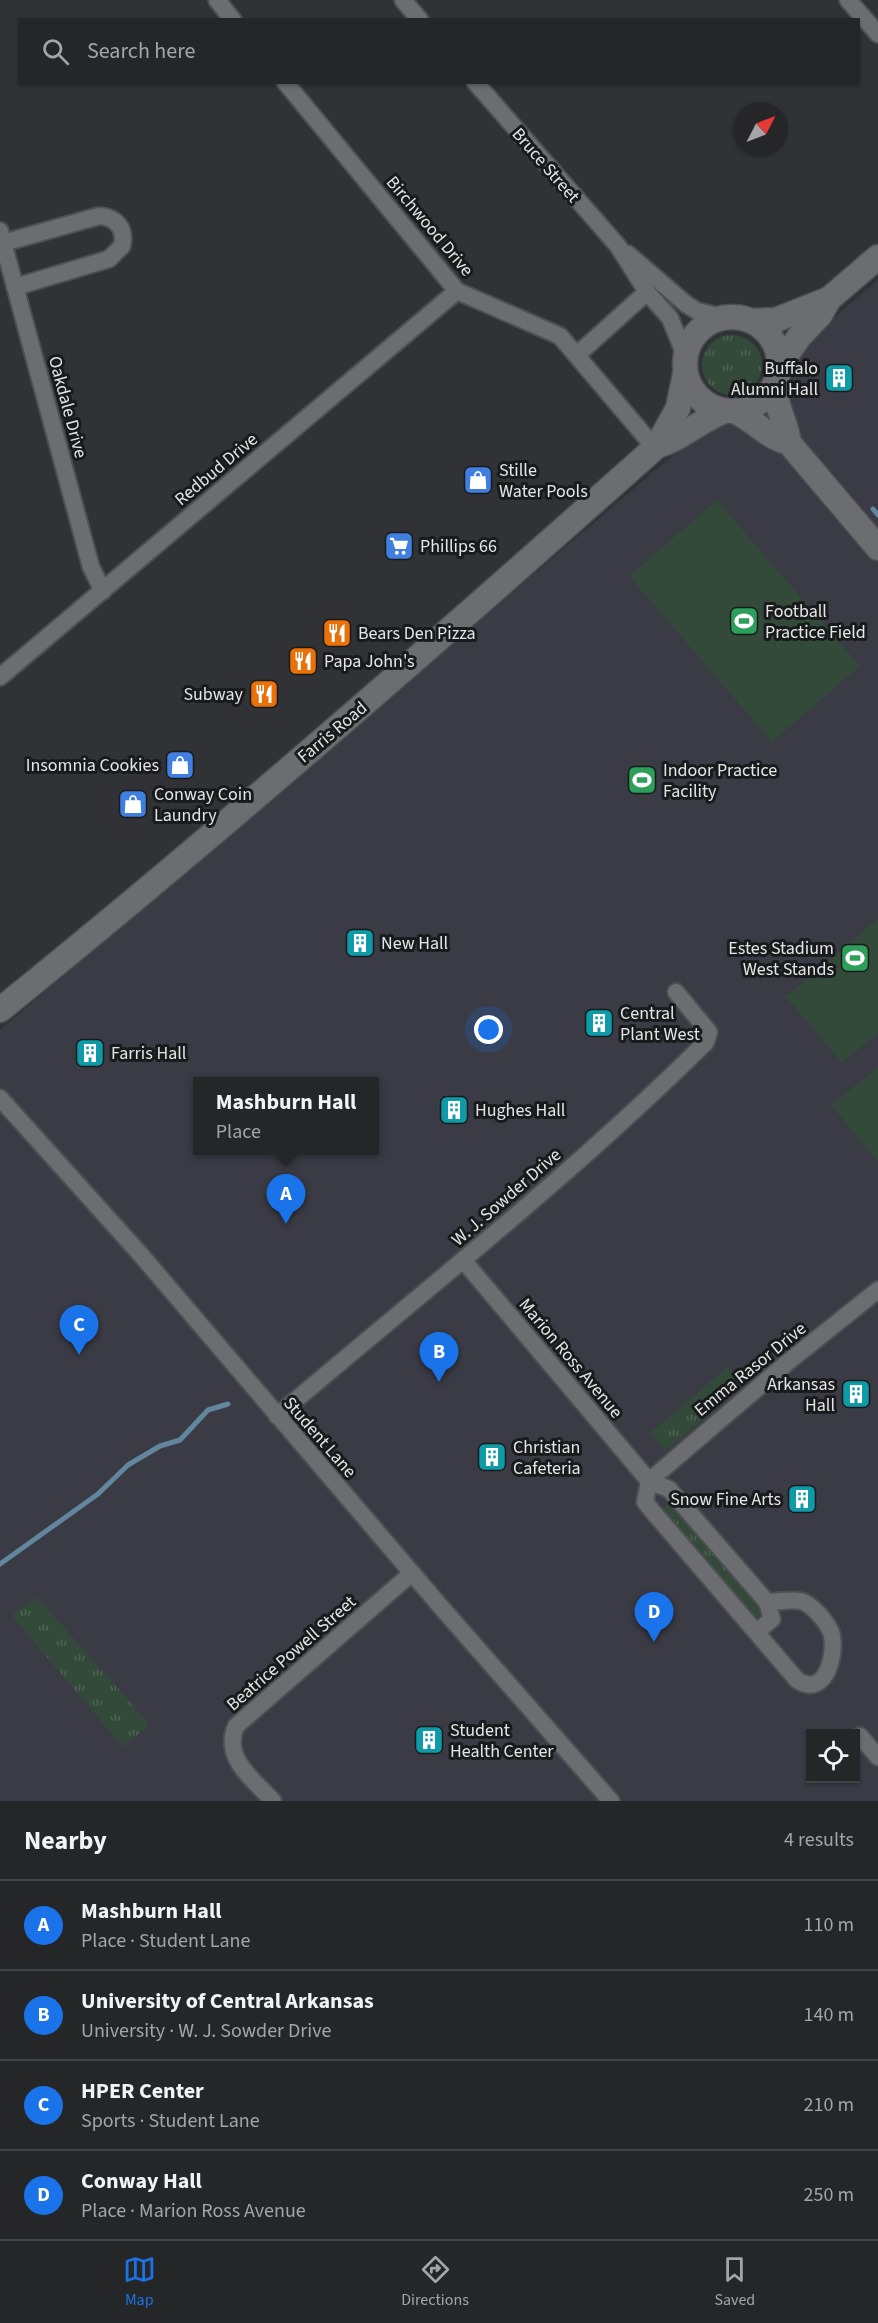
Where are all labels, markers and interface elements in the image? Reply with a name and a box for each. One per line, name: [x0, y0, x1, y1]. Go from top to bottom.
search box: [18, 18, 860, 84]
icon: search: [39, 35, 72, 68]
text: Search here: [87, 35, 195, 67]
north arrow: [734, 102, 788, 156]
street label: Bruce Street: [506, 122, 585, 208]
street label: Birchwood Drive: [380, 171, 479, 282]
street label: Oakdale Drive: [42, 353, 93, 461]
place label: Buffalo Alumni Hall: [731, 356, 818, 402]
building icon: Buffalo Alumni Hall: [823, 362, 855, 394]
street label: Redbud Drive: [169, 427, 263, 512]
place label: Stille Water Pools: [499, 458, 588, 504]
shop icon: Stille Water Pools: [462, 464, 494, 496]
supermarket icon: Phillips 66: [383, 530, 415, 562]
place label: Phillips 66: [420, 534, 497, 559]
place label: Football Practice Field: [765, 599, 866, 645]
sports icon: Football Practice Field: [728, 605, 760, 637]
restaurant icon: Bears Den Pizza: [321, 617, 353, 649]
place label: Bears Den Pizza: [358, 621, 476, 646]
restaurant icon: Papa John's: [287, 645, 319, 677]
place label: Papa John's: [324, 649, 415, 674]
restaurant icon: Subway: [248, 678, 280, 710]
place label: Subway: [183, 682, 244, 707]
street label: Farris Road: [292, 696, 373, 769]
shop icon: Insomnia Cookies: [164, 749, 196, 781]
place label: Insomnia Cookies: [26, 753, 159, 778]
place label: Indoor Practice Facility: [663, 758, 777, 804]
sports icon: Indoor Practice Facility: [626, 764, 658, 796]
place label: Conway Coin Laundry: [154, 782, 252, 828]
shop icon: Conway Coin Laundry: [117, 788, 149, 820]
building icon: New Hall: [344, 927, 376, 959]
place label: New Hall: [381, 931, 448, 956]
place label: Estes Stadium West Stands: [728, 936, 834, 982]
sports icon: Estes Stadium West Stands: [839, 942, 871, 974]
place label: Central Plant West: [620, 1001, 700, 1047]
building icon: Central Plant West: [583, 1007, 615, 1039]
your location: [474, 1015, 503, 1044]
building icon: Farris Hall: [74, 1037, 106, 1069]
place label: Farris Hall: [111, 1041, 186, 1066]
popup: [193, 1077, 379, 1155]
text: Mashburn Hall: [216, 1086, 356, 1118]
building icon: Hughes Hall: [438, 1094, 470, 1126]
place label: Hughes Hall: [475, 1098, 565, 1123]
text: Place: [216, 1118, 261, 1146]
street label: W. J. Sowder Drive: [446, 1143, 567, 1252]
pin: A: [266, 1174, 306, 1224]
street label: Marion Ross Avenue: [513, 1293, 628, 1424]
pin: C: [60, 1306, 98, 1355]
street label: Emma Rasor Drive: [689, 1316, 812, 1422]
pin: B: [420, 1332, 458, 1382]
place label: Arkansas Hall: [767, 1372, 835, 1418]
building icon: Arkansas Hall: [840, 1378, 872, 1410]
street label: Student Lane: [277, 1391, 362, 1483]
place label: Christian Cafeteria: [513, 1435, 581, 1481]
building icon: Christian Cafeteria: [476, 1441, 508, 1473]
building icon: Snow Fine Arts: [786, 1483, 818, 1515]
place label: Snow Fine Arts: [670, 1487, 781, 1512]
street label: Beatrice Powell Street: [221, 1590, 362, 1717]
pin: D: [634, 1592, 674, 1642]
place label: Student Health Center: [450, 1718, 554, 1764]
building icon: Student Health Center: [413, 1724, 445, 1756]
map controls: [806, 1729, 860, 1783]
button: locate: [806, 1729, 860, 1783]
text: Nearby: [24, 1822, 107, 1859]
text: 4 results: [784, 1826, 854, 1854]
text: Mashburn Hall: [81, 1895, 222, 1927]
text: A: [38, 1911, 49, 1939]
text: 110 m: [804, 1911, 854, 1939]
text: Place · Student Lane: [81, 1927, 250, 1955]
text: University of Central Arkansas: [81, 1985, 374, 2017]
text: B: [37, 2001, 50, 2029]
text: 140 m: [804, 2001, 854, 2029]
text: University · W. J. Sowder Drive: [81, 2017, 331, 2045]
text: HPER Center: [81, 2075, 204, 2107]
text: C: [38, 2091, 49, 2119]
text: 210 m: [804, 2091, 854, 2119]
text: Sports · Student Lane: [81, 2107, 260, 2135]
text: Conway Hall: [81, 2165, 202, 2197]
text: D: [37, 2181, 50, 2209]
text: 250 m: [804, 2181, 854, 2209]
text: Place · Marion Ross Avenue: [81, 2197, 306, 2225]
tab: Map: [123, 2253, 156, 2311]
tab: Directions: [401, 2253, 469, 2311]
tab: Saved: [714, 2253, 755, 2311]

